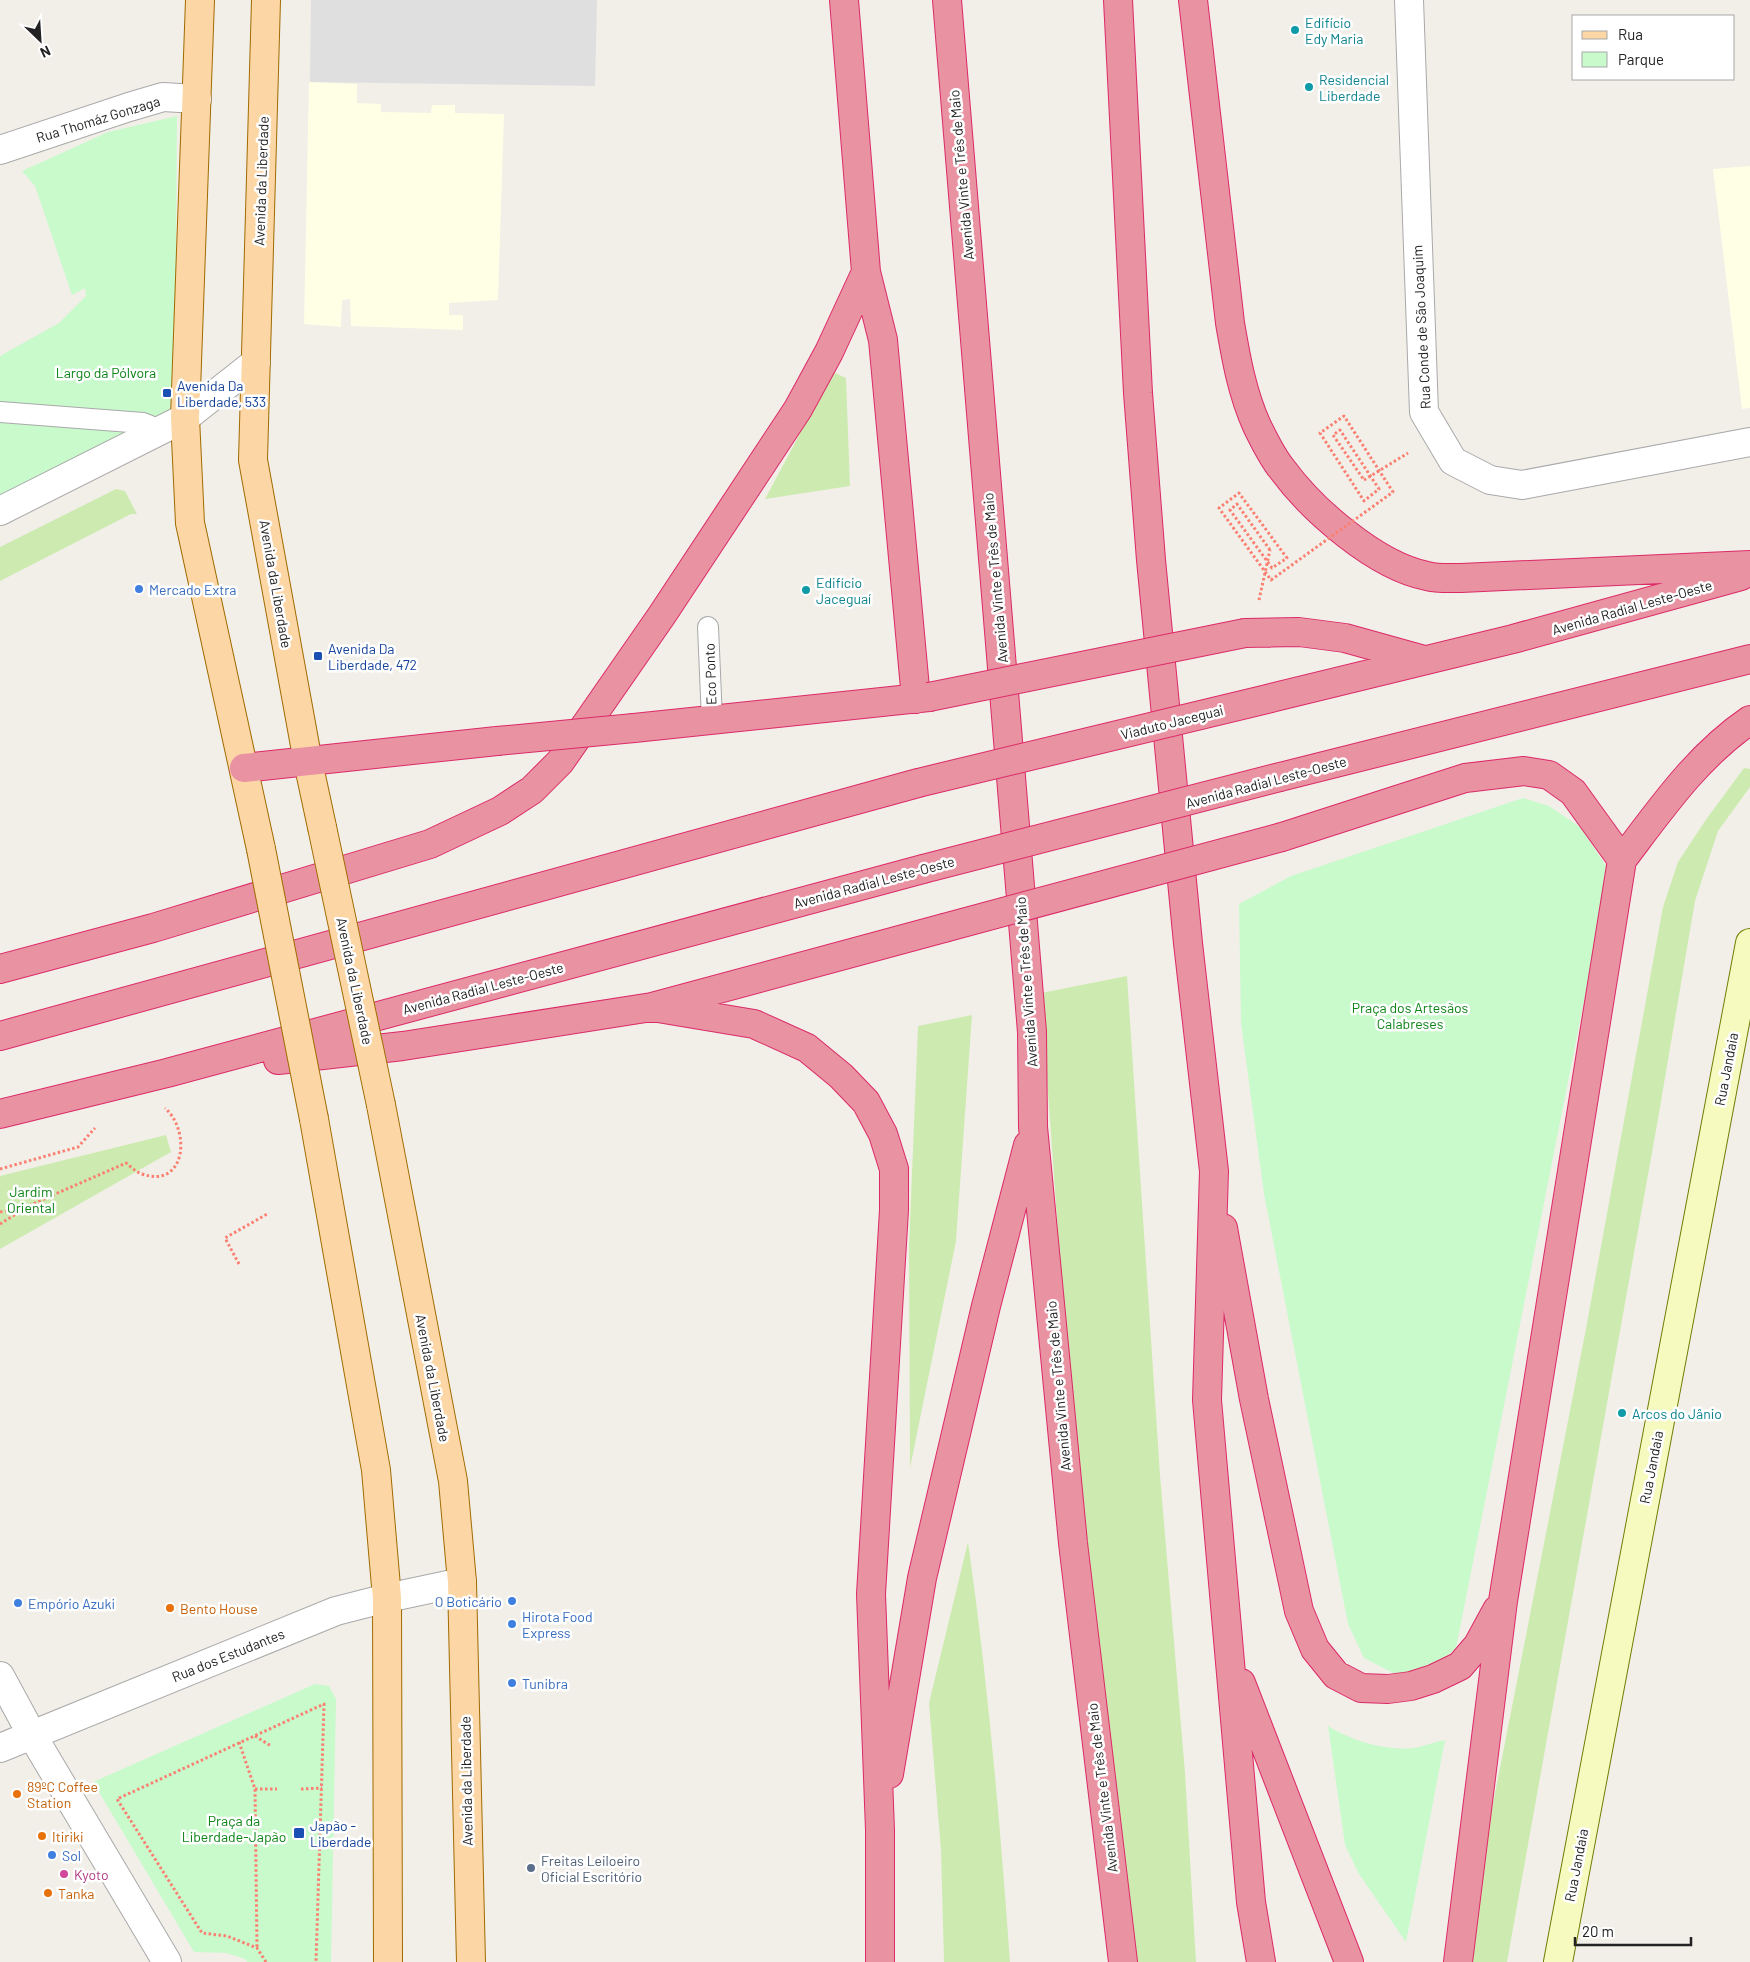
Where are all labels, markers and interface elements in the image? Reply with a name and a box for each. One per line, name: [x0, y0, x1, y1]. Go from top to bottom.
place label: Edifício Edy Maria: [1305, 14, 1363, 47]
north arrow: [15, 15, 65, 65]
legend: [1572, 15, 1735, 80]
marker: Edifício Edy Maria: [1289, 24, 1301, 36]
text: Rua: [1618, 25, 1643, 43]
text: N: [38, 43, 54, 62]
text: Parque: [1618, 50, 1664, 68]
place label: Residencial Liberdade: [1319, 71, 1389, 104]
marker: Residencial Liberdade: [1303, 81, 1315, 93]
street label: Avenida Vinte e Três de Maio: [945, 89, 977, 261]
street label: Rua Thomáz Gonzaga: [34, 92, 162, 146]
street label: Avenida da Liberdade: [250, 116, 272, 246]
street label: Rua Conde de São Joaquim: [1408, 245, 1434, 409]
park label: Largo da Pólvora: [56, 364, 156, 381]
place label: Avenida Da Liberdade, 533: [177, 377, 266, 410]
marker: Avenida Da Liberdade, 533: [161, 387, 173, 399]
street label: Avenida Vinte e Três de Maio: [979, 492, 1011, 664]
street label: Avenida da Liberdade: [256, 519, 296, 649]
place label: Edifício Jaceguaí: [816, 574, 871, 607]
street label: Avenida Radial Leste-Oeste: [1550, 576, 1714, 638]
place label: Mercado Extra: [149, 581, 236, 598]
marker: Mercado Extra: [133, 583, 145, 595]
marker: Edifício Jaceguaí: [800, 584, 812, 596]
place label: Avenida Da Liberdade, 472: [328, 640, 417, 673]
street label: Eco Ponto: [700, 643, 720, 705]
marker: Avenida Da Liberdade, 472: [312, 650, 324, 662]
street label: Viaduto Jaceguai: [1119, 701, 1225, 743]
street label: Avenida Radial Leste-Oeste: [1184, 752, 1348, 812]
street label: Avenida Radial Leste-Oeste: [792, 852, 956, 912]
street label: Avenida Vinte e Três de Maio: [1012, 896, 1040, 1068]
street label: Avenida da Liberdade: [333, 916, 377, 1046]
street label: Avenida Radial Leste-Oeste: [401, 958, 565, 1018]
park label: Praça dos Artesãos Calabreses: [1352, 999, 1469, 1032]
street label: Rua Jandaia: [1711, 1031, 1741, 1107]
park label: Jardim Oriental: [7, 1183, 55, 1216]
street label: Avenida Vinte e Três de Maio: [1042, 1300, 1074, 1472]
street label: Avenida da Liberdade: [412, 1313, 454, 1443]
place label: Arcos do Jânio: [1632, 1405, 1722, 1422]
marker: Arcos do Jânio: [1616, 1407, 1628, 1419]
street label: Rua Jandaia: [1636, 1429, 1666, 1505]
place label: O Boticário: [435, 1593, 502, 1610]
place label: Empório Azuki: [28, 1595, 115, 1612]
marker: O Boticário: [506, 1595, 518, 1607]
marker: Empório Azuki: [12, 1597, 24, 1609]
place label: Bento House: [180, 1600, 258, 1617]
marker: Bento House: [164, 1602, 176, 1614]
place label: Hirota Food Express: [522, 1608, 593, 1641]
marker: Hirota Food Express: [506, 1618, 518, 1630]
street label: Rua dos Estudantes: [169, 1625, 287, 1685]
place label: Tunibra: [522, 1675, 568, 1692]
marker: Tunibra: [506, 1677, 518, 1689]
street label: Avenida Vinte e Três de Maio: [1083, 1702, 1121, 1874]
street label: Avenida da Liberdade: [456, 1716, 476, 1846]
place label: 89ºC Coffee Station: [27, 1778, 98, 1811]
marker: 89ºC Coffee Station: [11, 1788, 23, 1800]
park label: Praça da Liberdade-Japão: [182, 1812, 286, 1845]
place label: Japão - Liberdade: [310, 1817, 371, 1850]
marker: Japão - Liberdade: [292, 1826, 306, 1840]
street label: Rua Jandaia: [1561, 1827, 1591, 1903]
place label: Itiriki: [52, 1828, 84, 1845]
marker: Itiriki: [36, 1830, 48, 1842]
place label: Sol: [62, 1847, 81, 1864]
marker: Sol: [46, 1849, 58, 1861]
place label: Freitas Leiloeiro Oficial Escritório: [541, 1852, 642, 1885]
marker: Freitas Leiloeiro Oficial Escritório: [525, 1862, 537, 1874]
place label: Kyoto: [74, 1866, 109, 1883]
marker: Kyoto: [58, 1868, 70, 1880]
place label: Tanka: [58, 1885, 94, 1902]
marker: Tanka: [42, 1887, 54, 1899]
scale bar: [1575, 1914, 1691, 1946]
text: 20 m: [1582, 1922, 1614, 1940]

